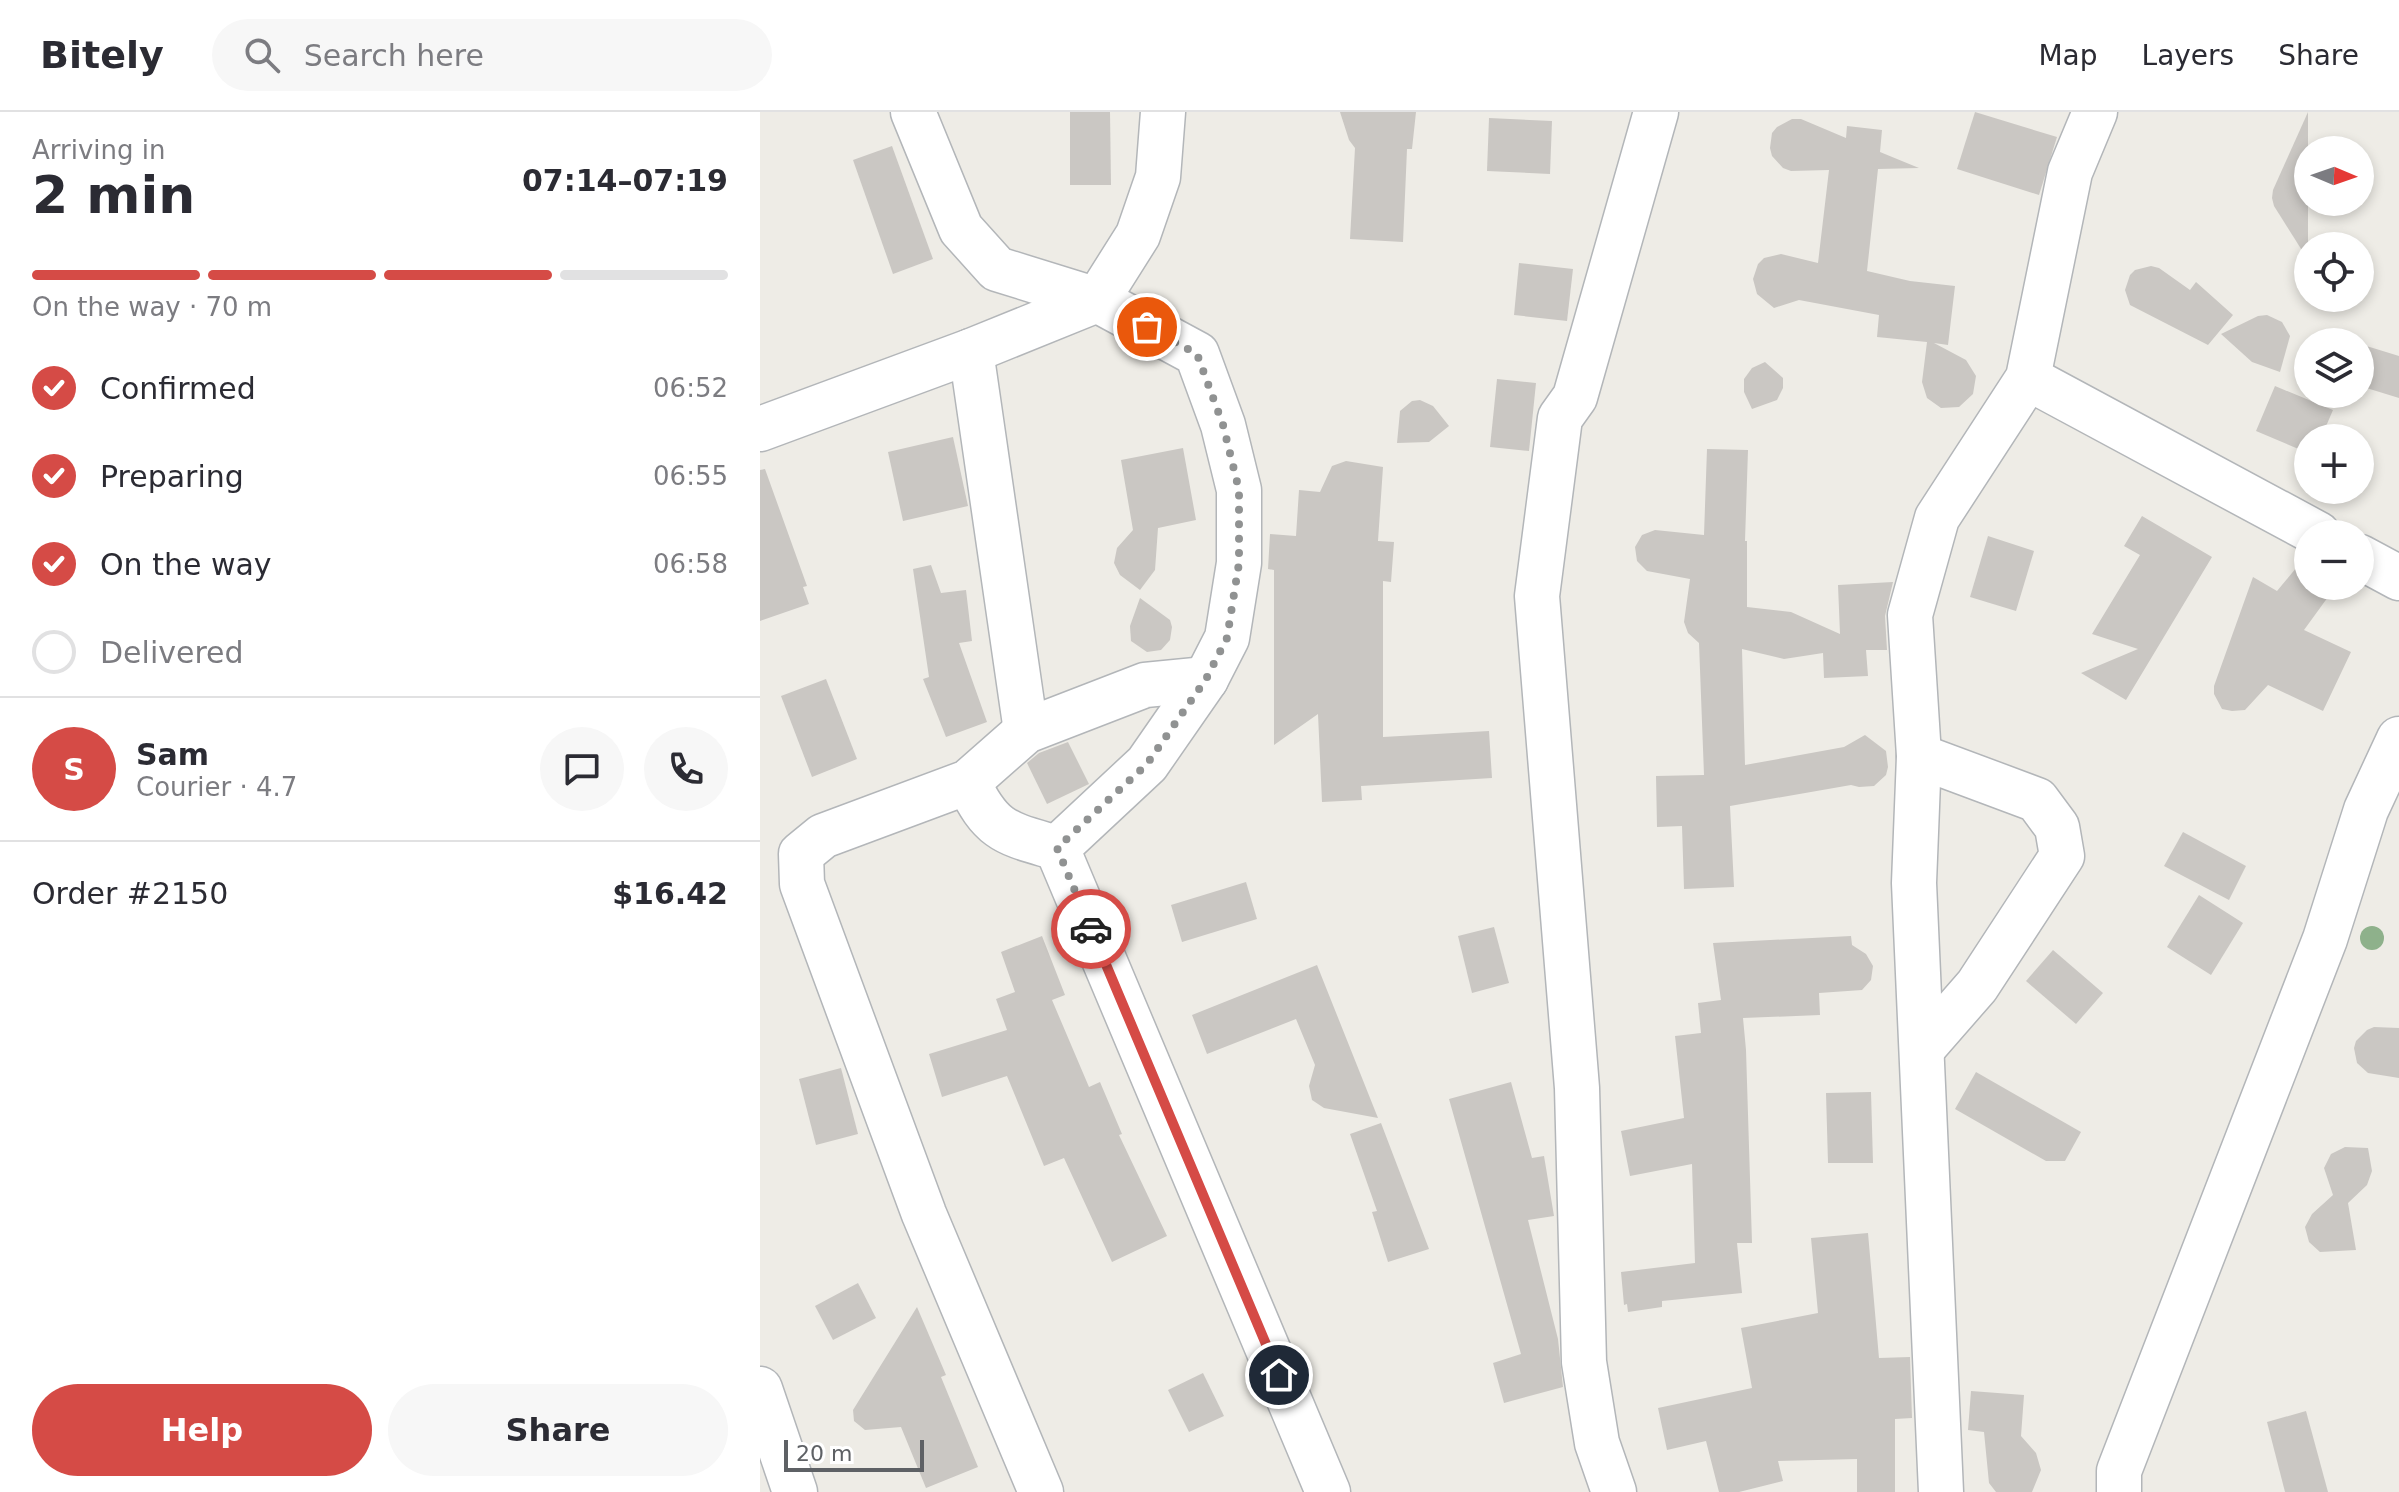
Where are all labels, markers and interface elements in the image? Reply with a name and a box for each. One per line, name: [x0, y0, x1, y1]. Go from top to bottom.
search box: [212, 19, 772, 91]
text: Bitely: [40, 33, 164, 77]
icon: search: [240, 33, 284, 77]
text: Search here: [304, 38, 484, 73]
text: Map: [2038, 39, 2098, 72]
text: Layers: [2142, 39, 2234, 72]
text: Share: [2278, 39, 2359, 72]
text: Arriving in: [32, 135, 166, 165]
north arrow: [2294, 136, 2374, 216]
map controls: [2294, 136, 2374, 600]
text: 07:14–07:19: [522, 163, 728, 198]
text: 2 min: [32, 165, 195, 225]
button: locate: [2294, 232, 2374, 312]
text: On the way · 70 m: [32, 292, 272, 322]
pin: [1113, 293, 1181, 361]
icon: bag: [1125, 305, 1169, 349]
button: layers: [2294, 328, 2374, 408]
icon: check: [32, 366, 76, 410]
text: Confirmed: [100, 371, 256, 406]
text: 06:52: [653, 373, 728, 403]
button: +: [2294, 424, 2374, 504]
icon: check: [32, 454, 76, 498]
text: Preparing: [100, 459, 244, 494]
text: 06:55: [653, 461, 728, 491]
button: −: [2294, 520, 2374, 600]
icon: check: [32, 542, 76, 586]
text: On the way: [100, 547, 272, 582]
text: 06:58: [653, 549, 728, 579]
text: Delivered: [100, 635, 244, 670]
button: chat: [540, 727, 624, 811]
button: phone: [644, 727, 728, 811]
text: Sam: [136, 737, 209, 772]
text: S: [63, 752, 85, 787]
text: Courier · 4.7: [136, 772, 297, 802]
text: Order #2150: [32, 876, 228, 911]
text: $16.42: [612, 876, 728, 911]
courier: [1051, 889, 1131, 969]
icon: car: [1069, 907, 1113, 951]
pin: [1245, 1341, 1313, 1409]
icon: home: [1257, 1353, 1301, 1397]
button: Help: [32, 1384, 372, 1476]
button: Share: [388, 1384, 728, 1476]
scale bar: [784, 1436, 924, 1472]
text: 20 m: [796, 1441, 852, 1466]

